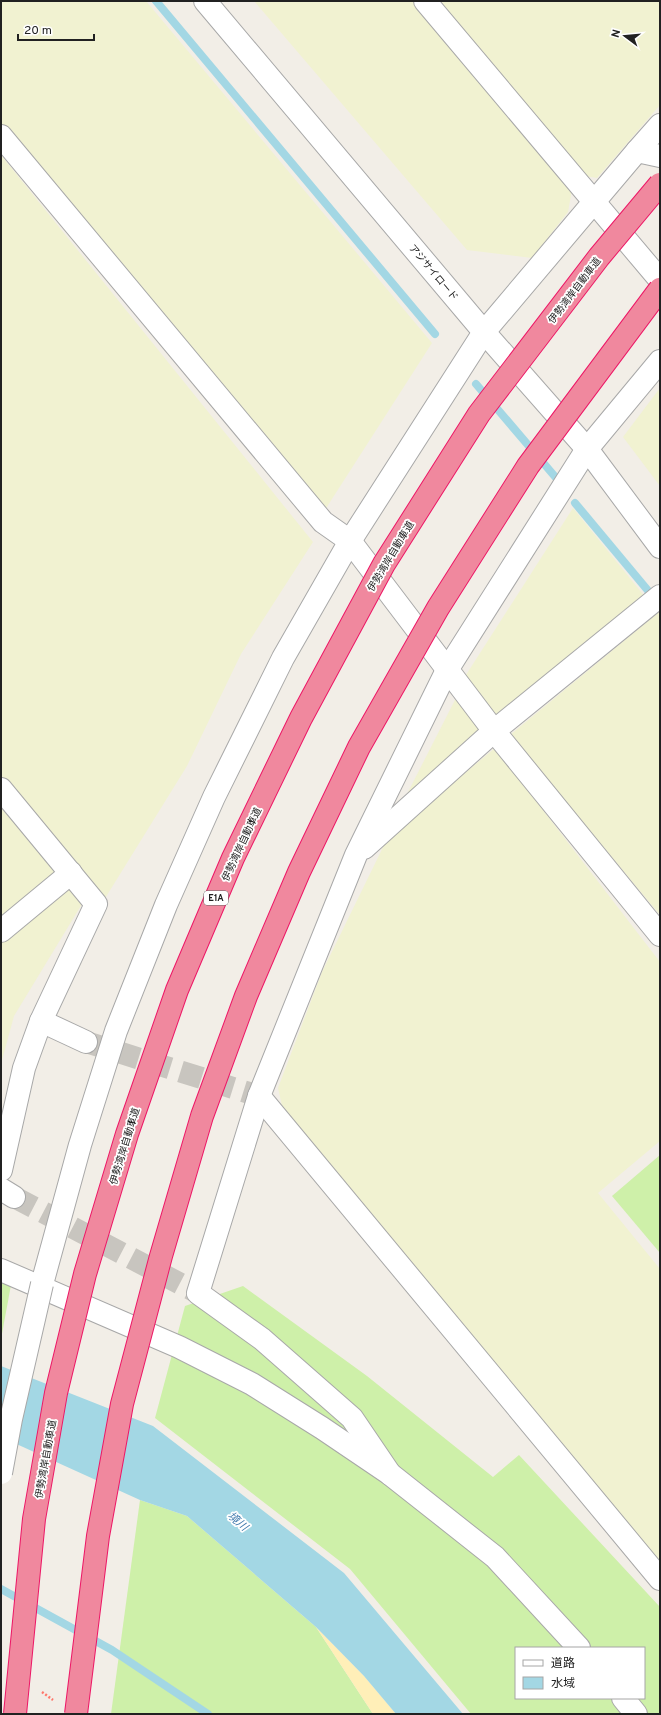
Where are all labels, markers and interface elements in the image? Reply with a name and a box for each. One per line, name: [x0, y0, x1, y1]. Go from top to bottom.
scale bar: [18, 16, 94, 42]
north arrow: [605, 16, 645, 56]
text: 20 m: [24, 23, 52, 39]
text: N: [609, 28, 624, 39]
street label: アジサイロード: [405, 242, 460, 304]
street label: 伊勢湾岸自動車道: [546, 255, 604, 327]
street label: 伊勢湾岸自動車道: [365, 519, 417, 594]
street label: 伊勢湾岸自動車道: [220, 806, 265, 884]
road number: E1A: [204, 891, 228, 905]
street label: 伊勢湾岸自動車道: [108, 1106, 143, 1187]
street label: 伊勢湾岸自動車道: [33, 1419, 60, 1500]
water label: 境川: [224, 1509, 251, 1535]
legend: [515, 1647, 645, 1699]
text: 道路: [551, 1656, 575, 1672]
text: 水域: [551, 1676, 575, 1692]

